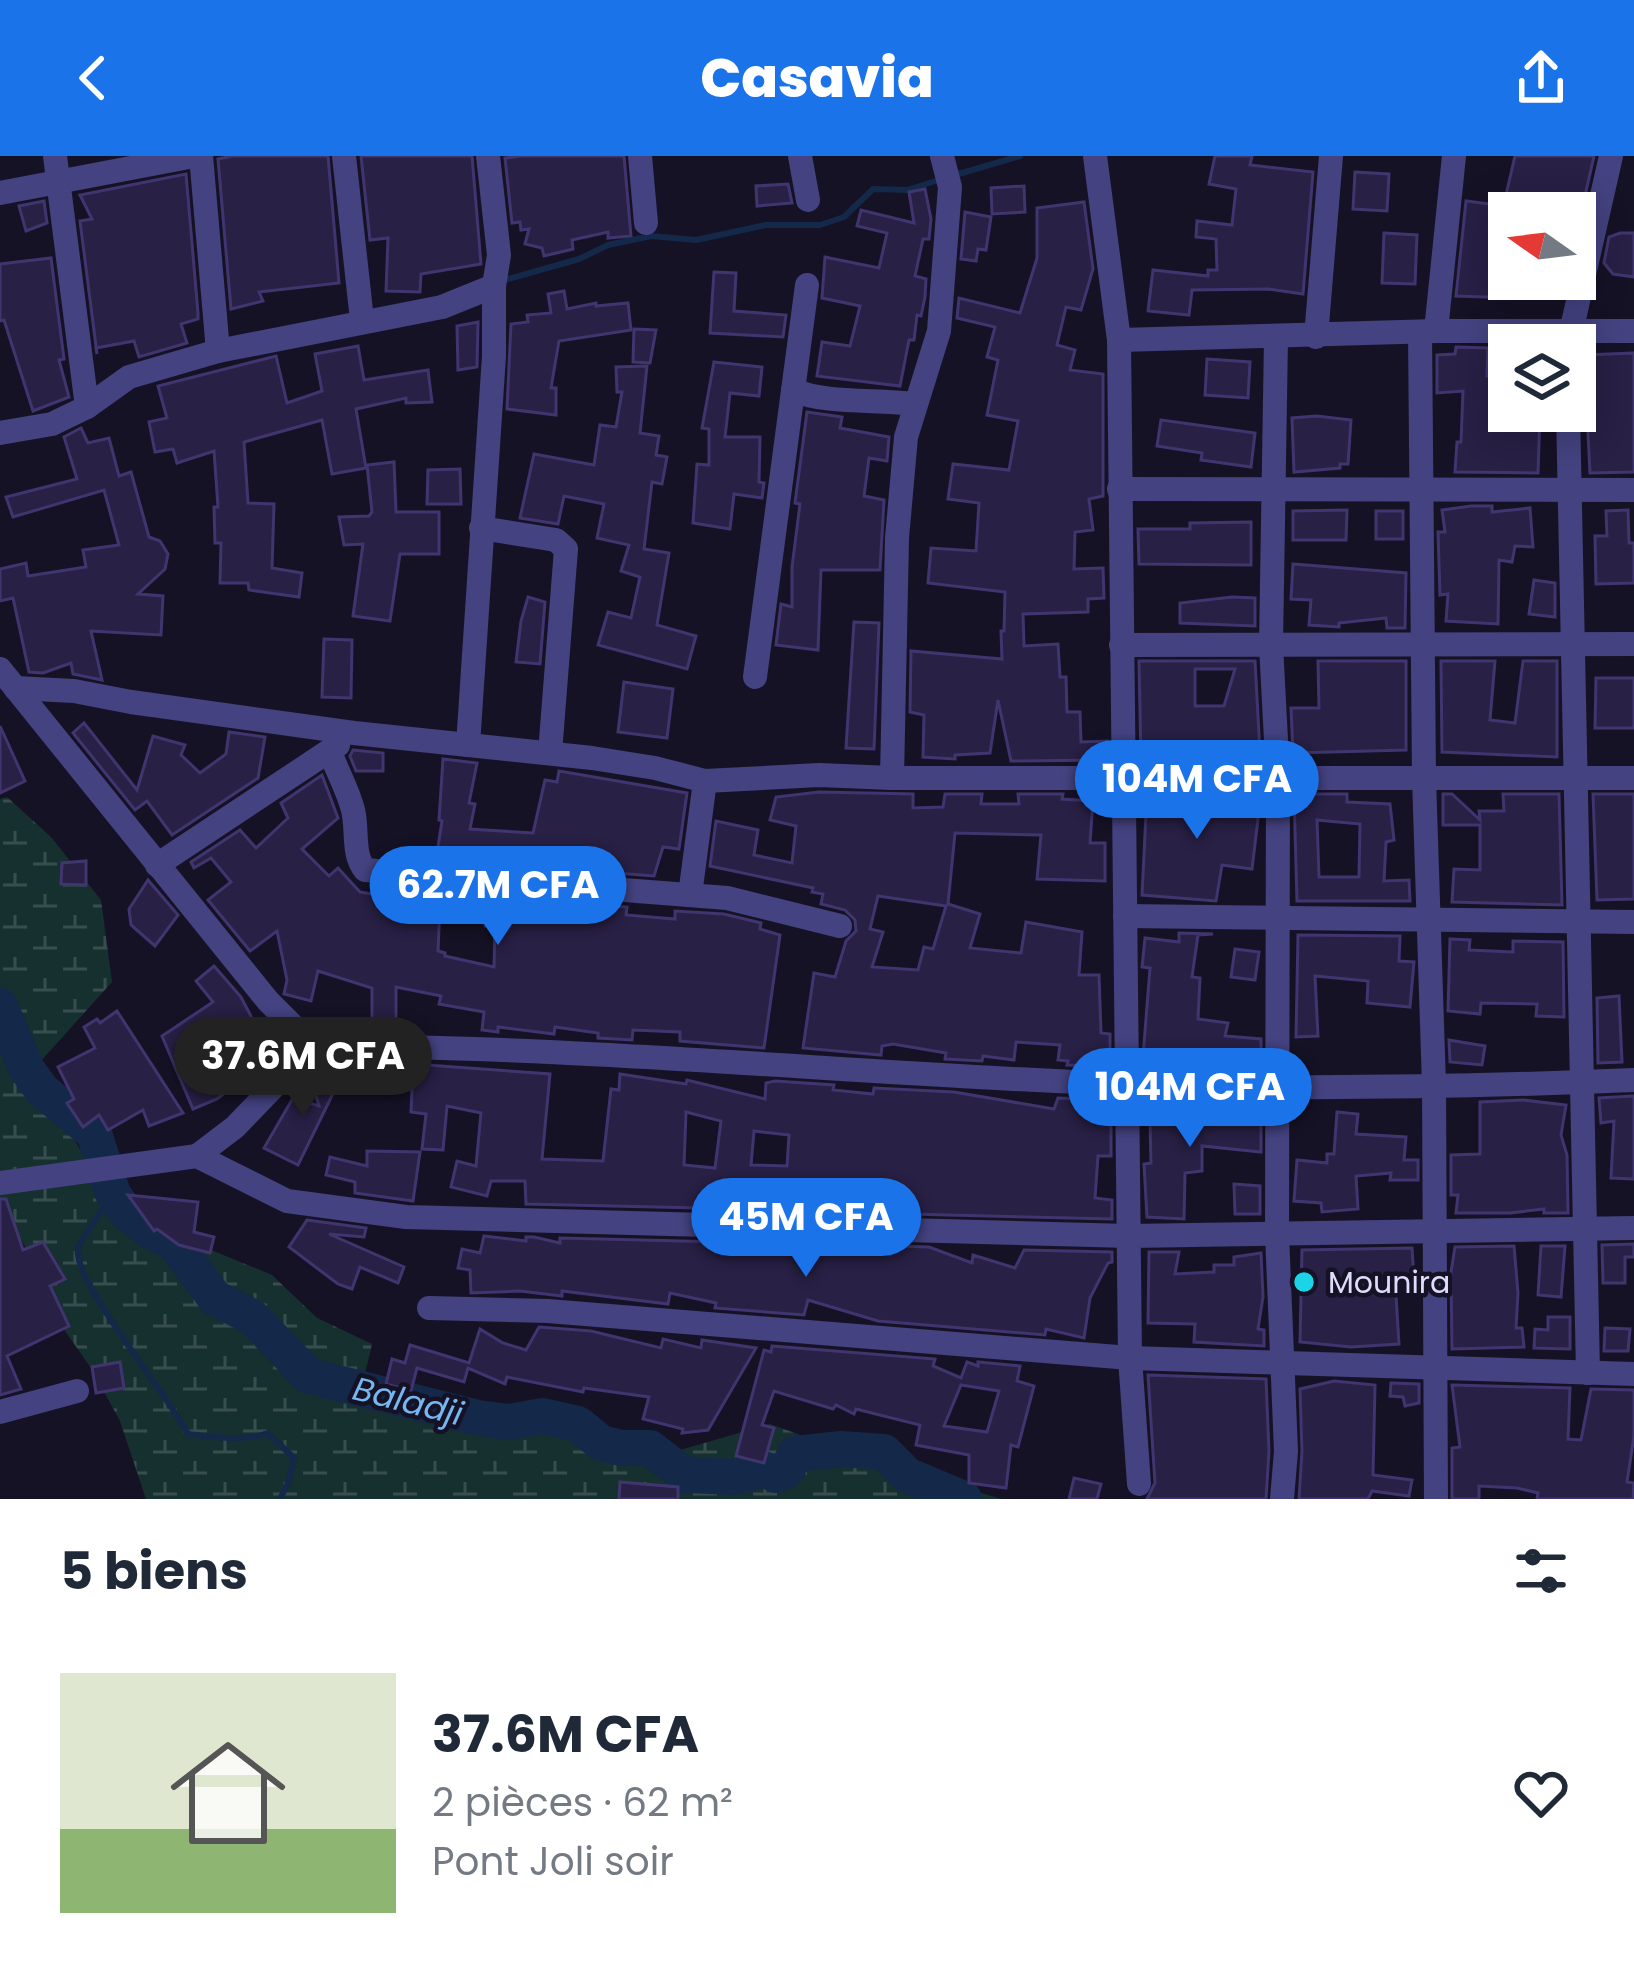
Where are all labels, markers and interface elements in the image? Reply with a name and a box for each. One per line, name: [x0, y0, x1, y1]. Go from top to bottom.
text: Casavia: [700, 40, 934, 116]
icon: back: [60, 45, 126, 111]
icon: share: [1508, 45, 1574, 111]
north arrow: [1488, 192, 1596, 300]
map controls: [1488, 192, 1596, 432]
button: layers: [1488, 324, 1596, 432]
pin: 104M CFA: [1073, 740, 1321, 842]
text: 104M CFA: [1102, 751, 1292, 806]
pin: 62.7M CFA: [361, 846, 635, 948]
text: 62.7M CFA: [397, 857, 599, 912]
pin: 37.6M CFA: [166, 1017, 440, 1119]
text: 37.6M CFA: [201, 1028, 405, 1083]
pin: 104M CFA: [1066, 1048, 1314, 1150]
text: 104M CFA: [1095, 1059, 1285, 1114]
pin: 45M CFA: [695, 1178, 917, 1280]
text: 45M CFA: [718, 1189, 894, 1244]
place label: Mounira: [1328, 1261, 1450, 1304]
marker: Mounira: [1291, 1269, 1317, 1295]
water label: Baladji: [348, 1365, 469, 1438]
text: 5 biens: [60, 1535, 248, 1607]
icon: filters: [1508, 1538, 1574, 1604]
text: 37.6M CFA: [432, 1698, 699, 1770]
icon: home: [156, 1721, 300, 1865]
icon: heart: [1508, 1760, 1574, 1826]
text: 2 pièces · 62 m²: [432, 1775, 733, 1830]
text: Pont Joli soir: [432, 1834, 674, 1889]

